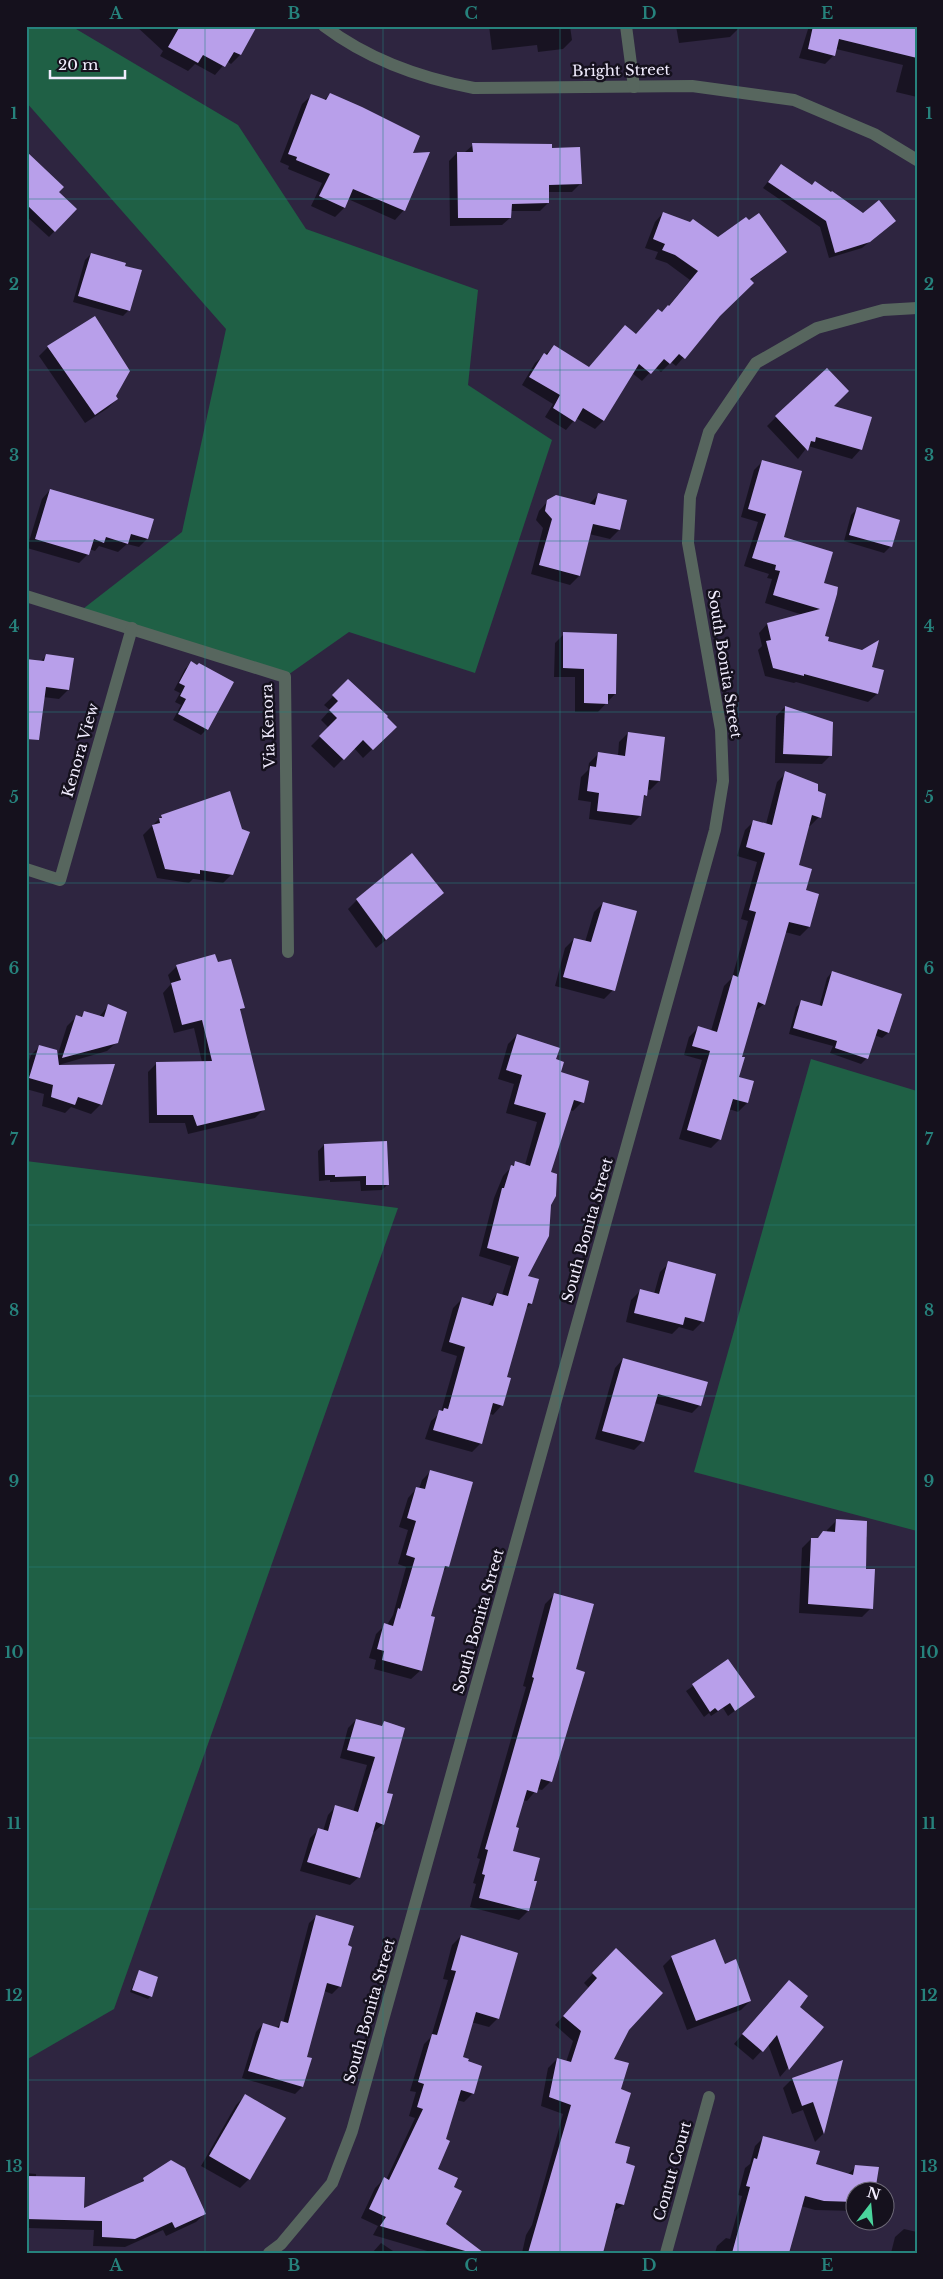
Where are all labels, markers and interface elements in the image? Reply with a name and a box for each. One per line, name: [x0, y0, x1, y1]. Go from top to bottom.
text: A: [109, 3, 124, 23]
text: B: [288, 3, 301, 23]
text: C: [464, 3, 478, 23]
text: D: [642, 3, 656, 23]
text: E: [821, 3, 833, 23]
scale bar: [50, 48, 125, 80]
text: 20 m: [58, 55, 98, 74]
street label: Bright Street: [572, 60, 671, 80]
text: 1: [11, 103, 18, 123]
text: 1: [926, 103, 933, 123]
text: 2: [9, 274, 19, 294]
text: 2: [924, 274, 934, 294]
text: 3: [9, 445, 19, 465]
text: 3: [924, 445, 934, 465]
street label: South Bonita Street: [704, 589, 746, 740]
text: 4: [9, 616, 19, 636]
text: 4: [924, 616, 934, 636]
street label: Via Kenora: [257, 683, 279, 770]
street label: Kenora View: [57, 701, 103, 799]
text: 5: [9, 787, 19, 807]
text: 5: [924, 787, 934, 807]
text: 6: [9, 958, 20, 978]
text: 6: [924, 958, 935, 978]
text: 7: [10, 1129, 19, 1149]
text: 7: [925, 1129, 934, 1149]
street label: South Bonita Street: [557, 1155, 617, 1305]
text: 8: [9, 1300, 19, 1320]
text: 8: [924, 1300, 934, 1320]
text: 9: [9, 1471, 20, 1491]
text: 9: [924, 1471, 935, 1491]
street label: South Bonita Street: [448, 1546, 508, 1696]
text: 10: [4, 1642, 24, 1662]
text: 10: [919, 1642, 939, 1662]
text: 11: [7, 1813, 21, 1833]
text: 11: [922, 1813, 936, 1833]
street label: South Bonita Street: [339, 1936, 399, 2086]
text: 12: [5, 1985, 23, 2005]
text: 12: [920, 1985, 938, 2005]
street label: Contut Court: [649, 2119, 695, 2223]
text: 13: [5, 2156, 23, 2176]
text: 13: [920, 2156, 938, 2176]
north arrow: [846, 2182, 896, 2232]
text: N: [865, 2183, 882, 2204]
text: A: [109, 2255, 124, 2275]
text: B: [288, 2255, 301, 2275]
text: C: [464, 2255, 478, 2275]
text: D: [642, 2255, 656, 2275]
text: E: [821, 2255, 833, 2275]

